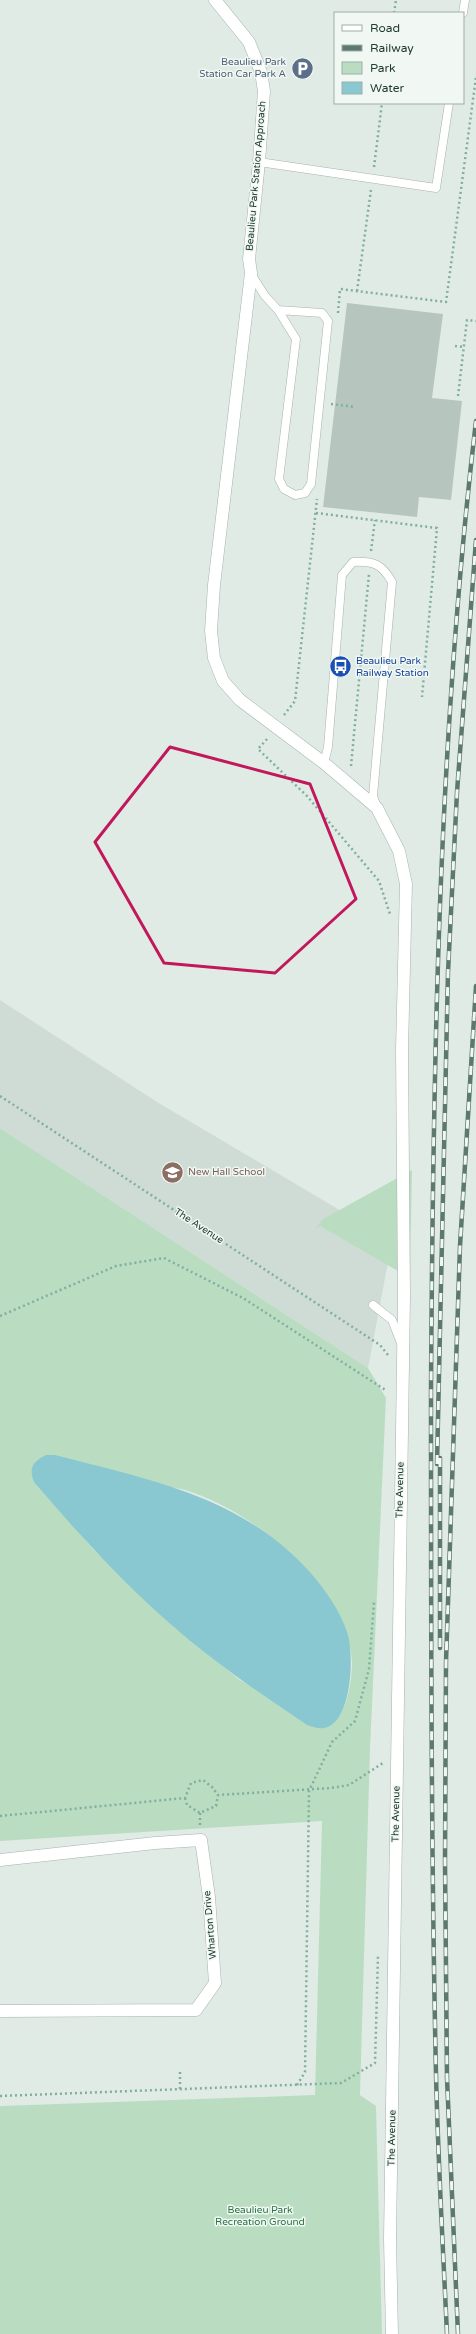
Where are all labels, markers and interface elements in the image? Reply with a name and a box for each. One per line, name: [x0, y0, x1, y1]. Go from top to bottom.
legend: [334, 12, 464, 104]
text: Road: [370, 21, 400, 35]
text: Railway: [370, 41, 414, 55]
parking icon: Beaulieu Park Station Car Park A: [289, 55, 315, 81]
place label: Beaulieu Park Station Car Park A: [199, 56, 287, 80]
text: Park: [370, 61, 396, 75]
text: Water: [370, 81, 405, 95]
street label: Beaulieu Park Station Approach: [243, 100, 269, 252]
bus stop icon: Beaulieu Park Railway Station: [328, 654, 354, 680]
place label: Beaulieu Park Railway Station: [356, 655, 429, 679]
school or university icon: New Hall School: [159, 1159, 185, 1185]
place label: New Hall School: [188, 1166, 265, 1178]
street label: The Avenue: [172, 1206, 226, 1247]
street label: The Avenue: [394, 1461, 406, 1518]
street label: The Avenue: [390, 1785, 402, 1842]
street label: Wharton Drive: [201, 1890, 219, 1960]
street label: The Avenue: [386, 2109, 398, 2166]
park label: Beaulieu Park Recreation Ground: [215, 2204, 305, 2228]

